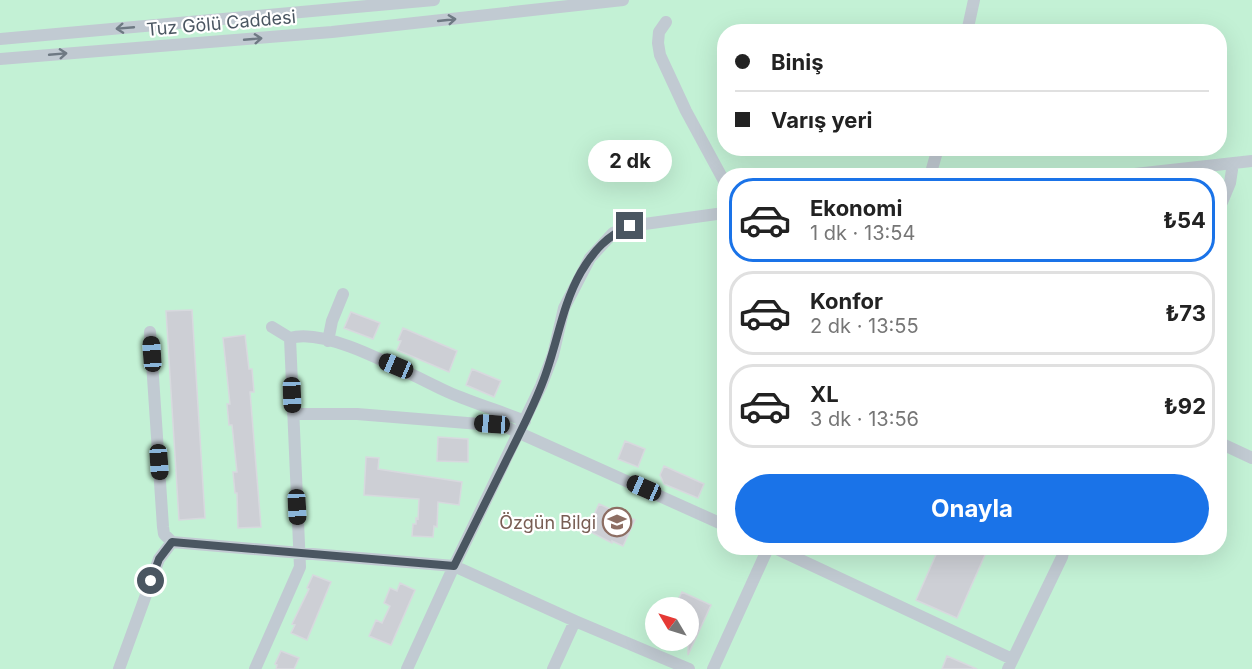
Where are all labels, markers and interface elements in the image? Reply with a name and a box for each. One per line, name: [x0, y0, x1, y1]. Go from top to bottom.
street label: Tuz Gölü Caddesi: [145, 6, 297, 40]
one-way arrow: [436, 14, 456, 25]
one-way arrow: [116, 23, 135, 34]
one-way arrow: [242, 33, 262, 44]
one-way arrow: [48, 48, 68, 59]
text: Biniş: [771, 49, 824, 75]
text: Varış yeri: [771, 107, 873, 133]
callout: 2 dk: [588, 139, 672, 181]
text: 2 dk: [609, 149, 651, 173]
icon: car: [738, 193, 792, 247]
text: Ekonomi: [810, 195, 902, 221]
text: ₺54: [1163, 207, 1206, 233]
route end: [616, 212, 643, 239]
text: 1 dk · 13:54: [810, 221, 915, 245]
icon: car: [738, 286, 792, 340]
text: Konfor: [810, 288, 883, 314]
text: ₺73: [1165, 300, 1206, 326]
text: 2 dk · 13:55: [810, 314, 919, 338]
car: [142, 335, 162, 373]
car: [376, 351, 416, 381]
car: [282, 377, 302, 413]
icon: car: [738, 379, 792, 433]
text: XL: [810, 381, 839, 407]
text: ₺92: [1164, 393, 1206, 419]
text: 3 dk · 13:56: [810, 407, 919, 431]
car: [473, 414, 511, 434]
car: [149, 443, 169, 481]
car: [624, 472, 664, 504]
button: Onayla: [735, 474, 1209, 543]
car: [287, 489, 307, 525]
school or university icon: Özgün Bilgi: [601, 506, 633, 538]
place label: Özgün Bilgi: [499, 511, 596, 533]
route start: [137, 567, 164, 594]
north arrow: [645, 597, 699, 651]
map controls: [645, 597, 699, 651]

